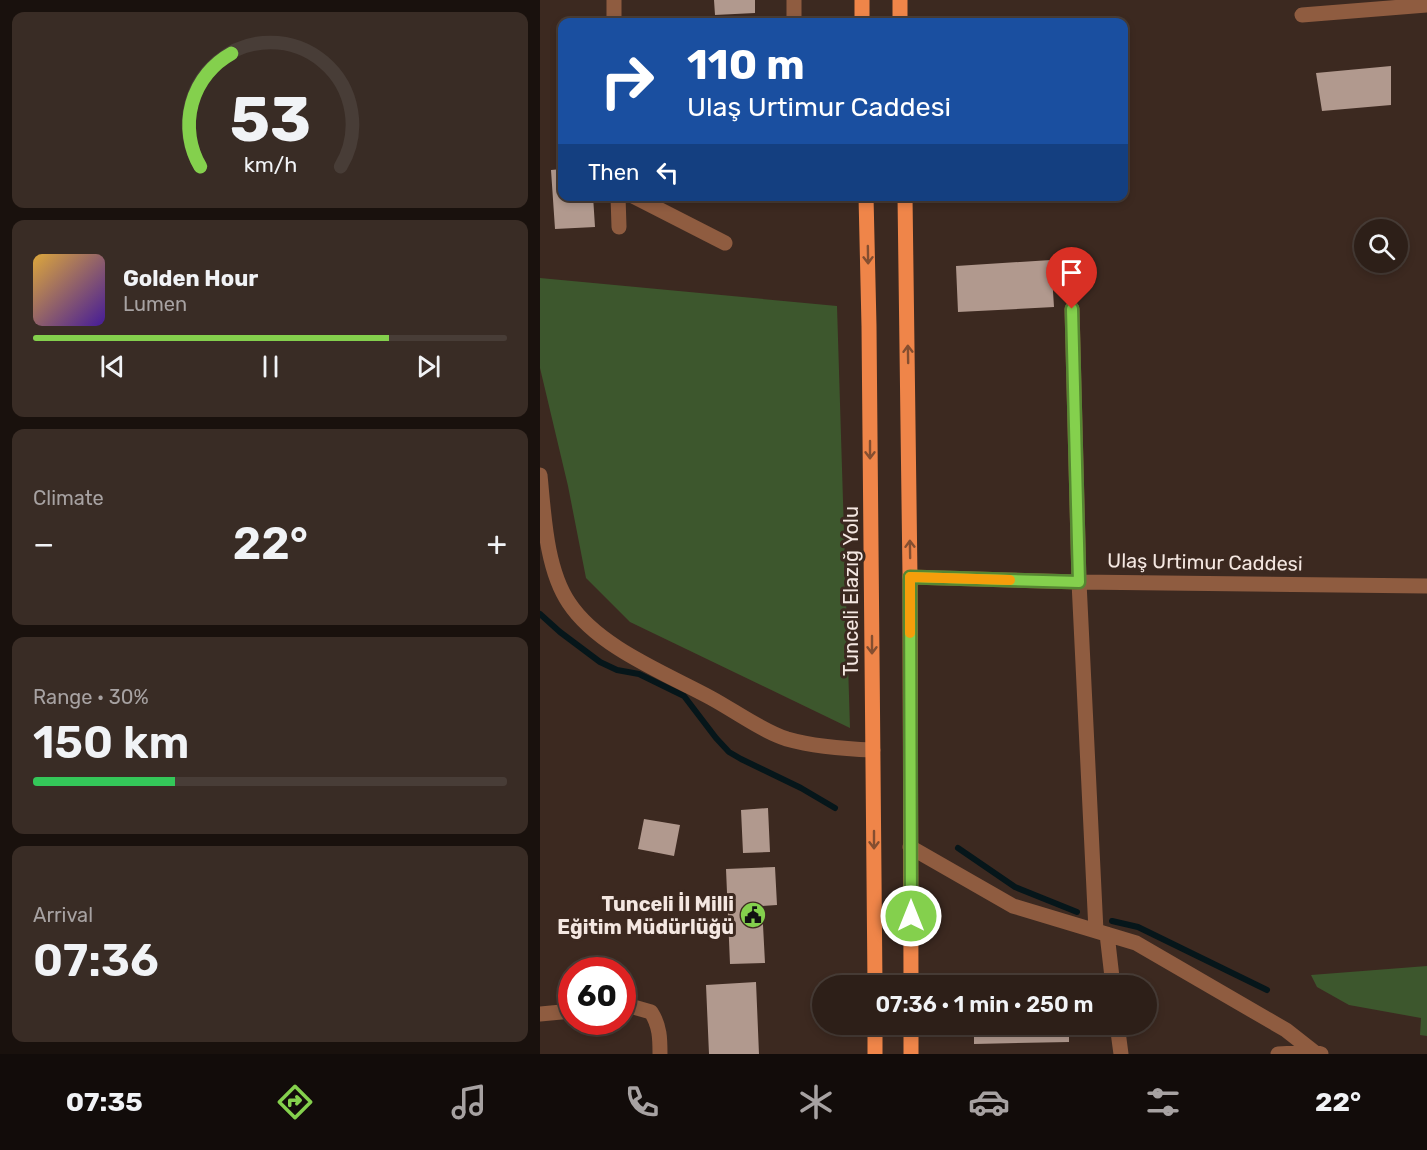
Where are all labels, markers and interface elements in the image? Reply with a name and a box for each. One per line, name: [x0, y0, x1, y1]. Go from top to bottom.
text: 110 m: [687, 40, 805, 90]
icon: right: [588, 42, 666, 120]
text: 53: [229, 83, 311, 157]
text: Ulaş Urtimur Caddesi: [687, 91, 951, 123]
text: km/h: [243, 153, 297, 178]
icon: left: [651, 156, 684, 189]
text: Then: [588, 159, 639, 186]
map controls: [1354, 219, 1408, 273]
button: search: [1354, 219, 1408, 273]
one-way arrow: [862, 244, 873, 264]
pin: [1046, 247, 1097, 309]
icon: arrive: [1055, 256, 1088, 289]
text: Golden Hour: [123, 265, 258, 292]
text: Lumen: [123, 292, 187, 316]
one-way arrow: [902, 345, 914, 365]
icon: previous: [96, 350, 129, 383]
icon: pause: [254, 350, 287, 383]
icon: next: [412, 350, 445, 383]
one-way arrow: [864, 439, 876, 459]
text: Climate: [33, 486, 104, 510]
street label: Tunceli Elazığ Yolu: [839, 506, 863, 676]
text: 22°: [233, 517, 308, 570]
text: −: [33, 524, 54, 563]
text: +: [486, 524, 507, 563]
one-way arrow: [904, 540, 916, 560]
street label: Ulaş Urtimur Caddesi: [1107, 548, 1303, 576]
one-way arrow: [866, 634, 878, 654]
text: Range · 30%: [33, 685, 149, 709]
text: 150 km: [33, 716, 189, 769]
one-way arrow: [868, 829, 880, 849]
position arrow: [879, 884, 943, 948]
place label: Tunceli İl Milli Eğitim Müdürlüğü: [557, 892, 734, 939]
public building icon: Tunceli İl Milli Eğitim Müdürlüğü: [738, 900, 768, 930]
text: Arrival: [33, 903, 93, 927]
text: 07:36: [33, 934, 159, 987]
speed limit sign: 60: [558, 957, 636, 1035]
text: 07:36 · 1 min · 250 m: [875, 991, 1094, 1018]
icon: directions: [274, 1081, 316, 1123]
icon: music: [448, 1081, 490, 1123]
icon: phone: [621, 1081, 663, 1123]
icon: climate: [795, 1081, 837, 1123]
icon: car: [968, 1081, 1010, 1123]
icon: filters: [1142, 1081, 1184, 1123]
text: 07:35: [66, 1086, 143, 1118]
text: 22°: [1315, 1086, 1361, 1118]

